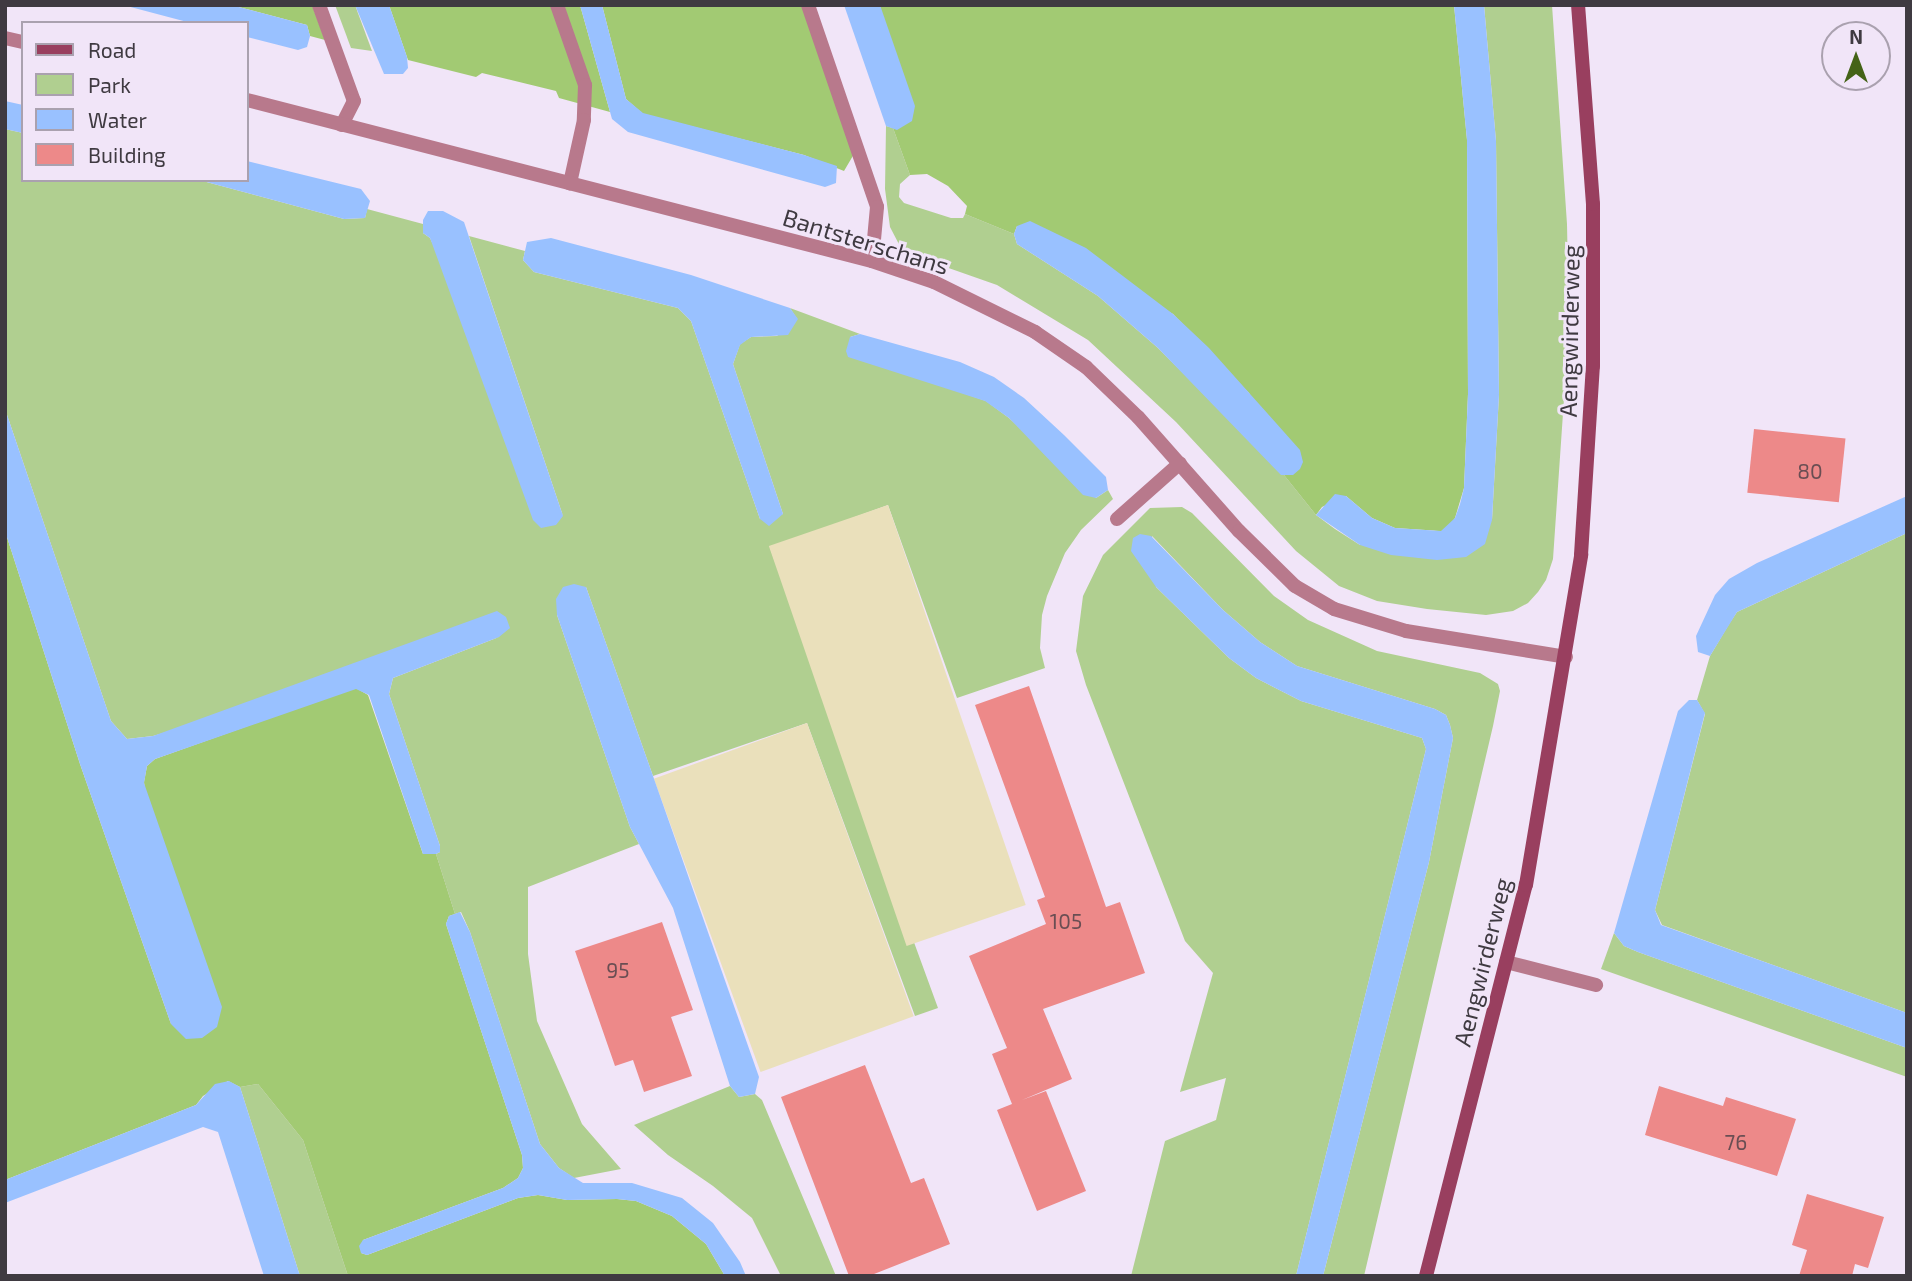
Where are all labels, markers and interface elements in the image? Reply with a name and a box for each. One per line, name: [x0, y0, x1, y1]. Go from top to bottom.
legend: [21, 21, 248, 182]
north arrow: [1821, 21, 1891, 91]
text: N: [1849, 25, 1863, 48]
text: Road: [88, 37, 136, 62]
text: Park: [88, 72, 131, 97]
text: Water: [88, 107, 147, 132]
text: Building: [88, 142, 166, 167]
street label: Bantsterschans: [779, 202, 953, 280]
street label: Aengwirderweg: [1553, 245, 1585, 417]
house number: 80: [1797, 458, 1823, 484]
street label: Aengwirderweg: [1447, 875, 1517, 1049]
house number: 105: [1050, 908, 1082, 934]
house number: 95: [606, 957, 630, 983]
house number: 76: [1725, 1129, 1747, 1155]

